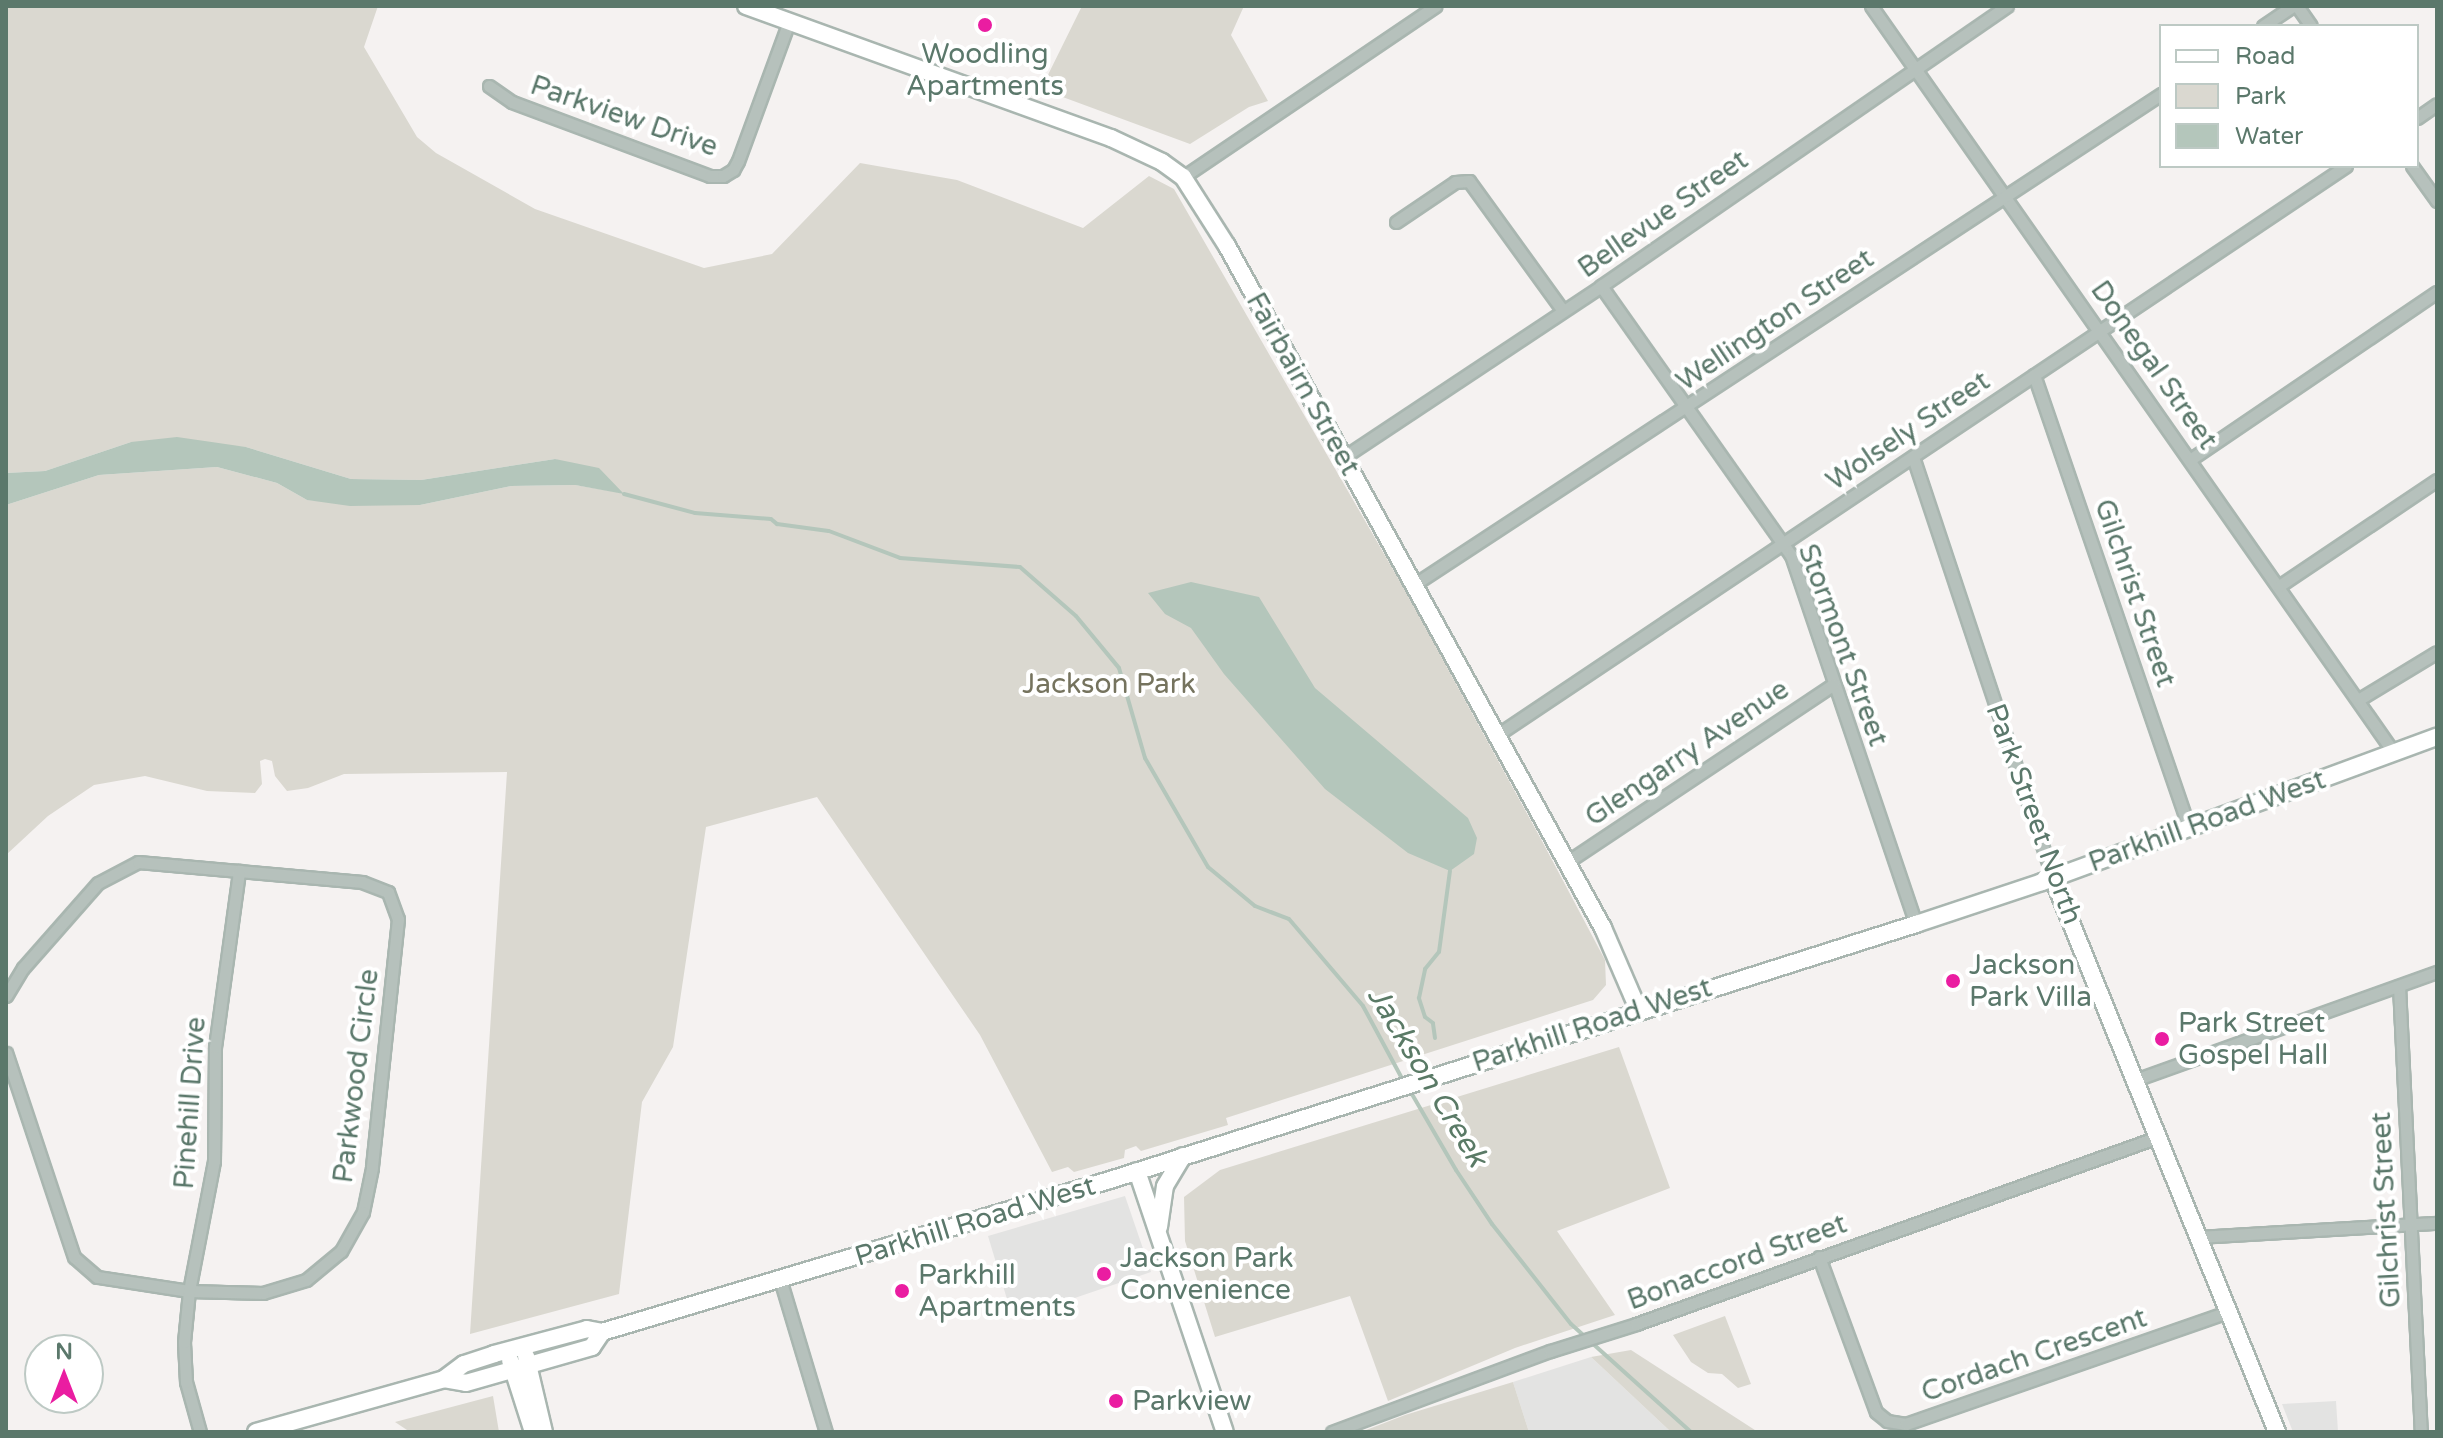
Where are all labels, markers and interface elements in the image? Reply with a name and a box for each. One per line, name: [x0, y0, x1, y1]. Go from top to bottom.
marker: Woodling Apartments: [976, 16, 994, 34]
legend: [2159, 24, 2419, 168]
place label: Woodling Apartments: [906, 37, 1064, 103]
text: Road: [2235, 42, 2295, 71]
street label: Parkview Drive: [526, 68, 722, 164]
text: Park: [2235, 82, 2286, 111]
text: Water: [2235, 122, 2303, 151]
street label: Bellevue Street: [1572, 143, 1754, 285]
street label: Wellington Street: [1670, 242, 1880, 398]
street label: Donegal Street: [2083, 274, 2225, 456]
street label: Fairbairn Street: [1239, 287, 1367, 481]
street label: Wolsely Street: [1820, 364, 1996, 498]
street label: Gilchrist Street: [2087, 495, 2183, 691]
street label: Stormont Street: [1791, 539, 1895, 751]
park label: Jackson Park: [1022, 667, 1196, 701]
street label: Glengarry Avenue: [1579, 672, 1795, 834]
street label: Park Street North: [1979, 699, 2089, 929]
street label: Parkhill Road West: [2084, 763, 2330, 879]
place label: Jackson Park Villa: [1969, 948, 2092, 1014]
street label: Parkwood Circle: [326, 967, 386, 1185]
street label: Parkhill Road West: [1468, 970, 1716, 1080]
marker: Jackson Park Villa: [1944, 972, 1962, 990]
water label: Jackson Creek: [1359, 980, 1495, 1174]
place label: Park Street Gospel Hall: [2178, 1006, 2328, 1072]
street label: Pinehill Drive: [167, 1016, 213, 1190]
marker: Park Street Gospel Hall: [2153, 1030, 2171, 1048]
street label: Gilchrist Street: [2364, 1111, 2408, 1309]
street label: Parkhill Road West: [851, 1168, 1099, 1274]
street label: Bonaccord Street: [1623, 1207, 1851, 1317]
place label: Jackson Park Convenience: [1120, 1241, 1293, 1307]
place label: Parkhill Apartments: [918, 1258, 1076, 1324]
marker: Jackson Park Convenience: [1095, 1265, 1113, 1283]
marker: Parkhill Apartments: [893, 1282, 911, 1300]
street label: Cordach Crescent: [1917, 1301, 2151, 1409]
north arrow: [24, 1334, 104, 1414]
text: N: [55, 1339, 73, 1365]
place label: Parkview: [1132, 1384, 1252, 1418]
marker: Parkview: [1107, 1392, 1125, 1410]

